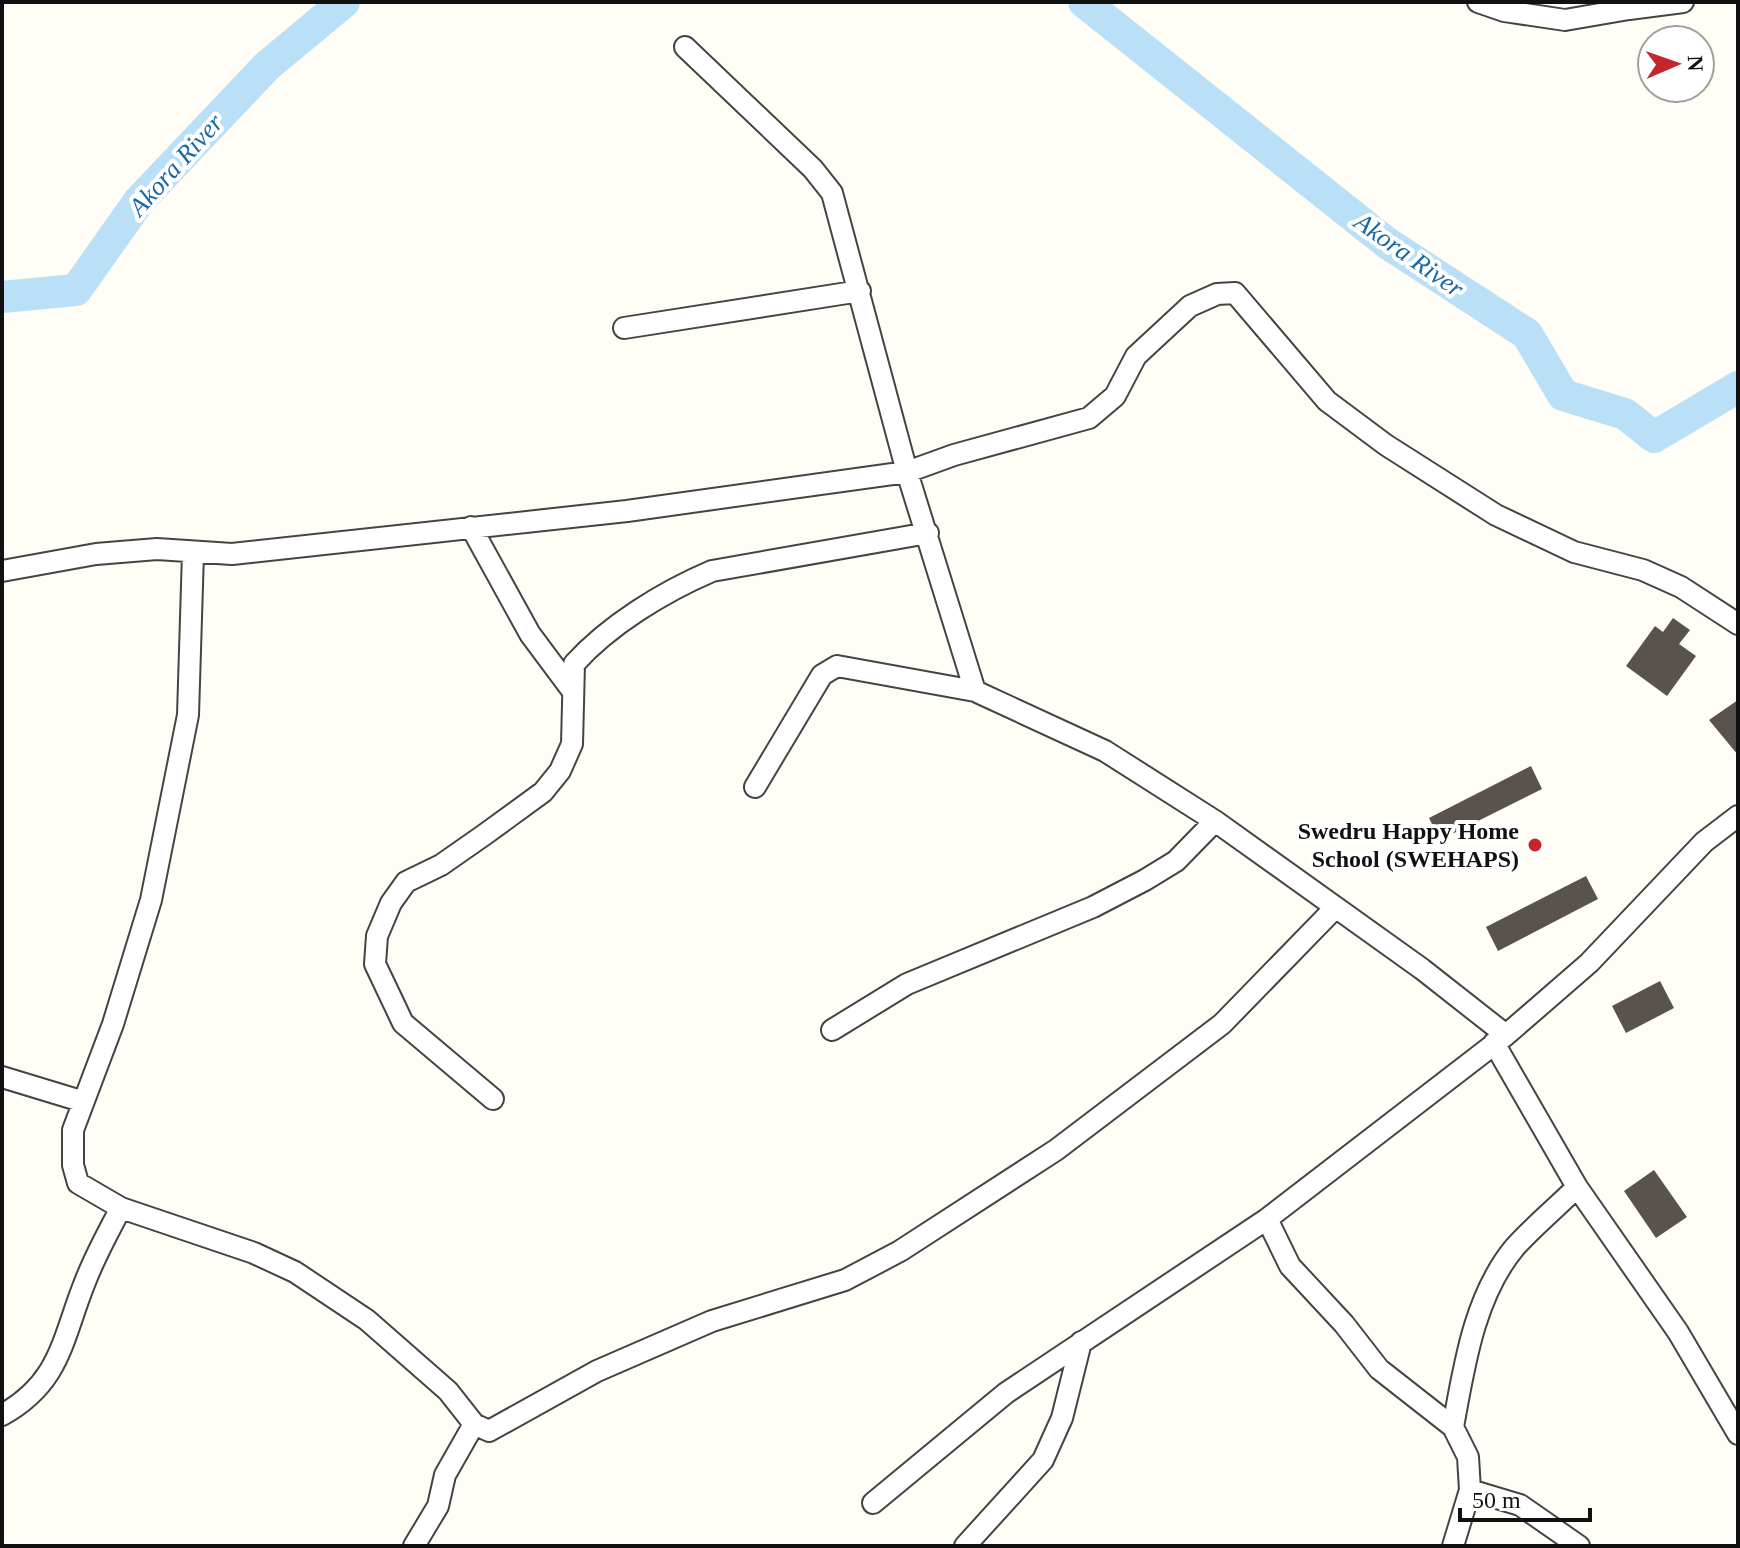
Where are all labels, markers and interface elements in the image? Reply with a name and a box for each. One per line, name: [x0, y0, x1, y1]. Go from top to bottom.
north arrow: [1636, 24, 1716, 104]
text: N: [1683, 55, 1708, 72]
water label: Akora River: [122, 108, 230, 223]
water label: Akora River: [1347, 206, 1470, 304]
place label: Swedru Happy Home School (SWEHAPS): [1298, 818, 1519, 872]
marker: Swedru Happy Home School (SWEHAPS): [1526, 836, 1544, 854]
scale bar: [1460, 1472, 1590, 1522]
text: 50 m: [1472, 1487, 1521, 1513]

